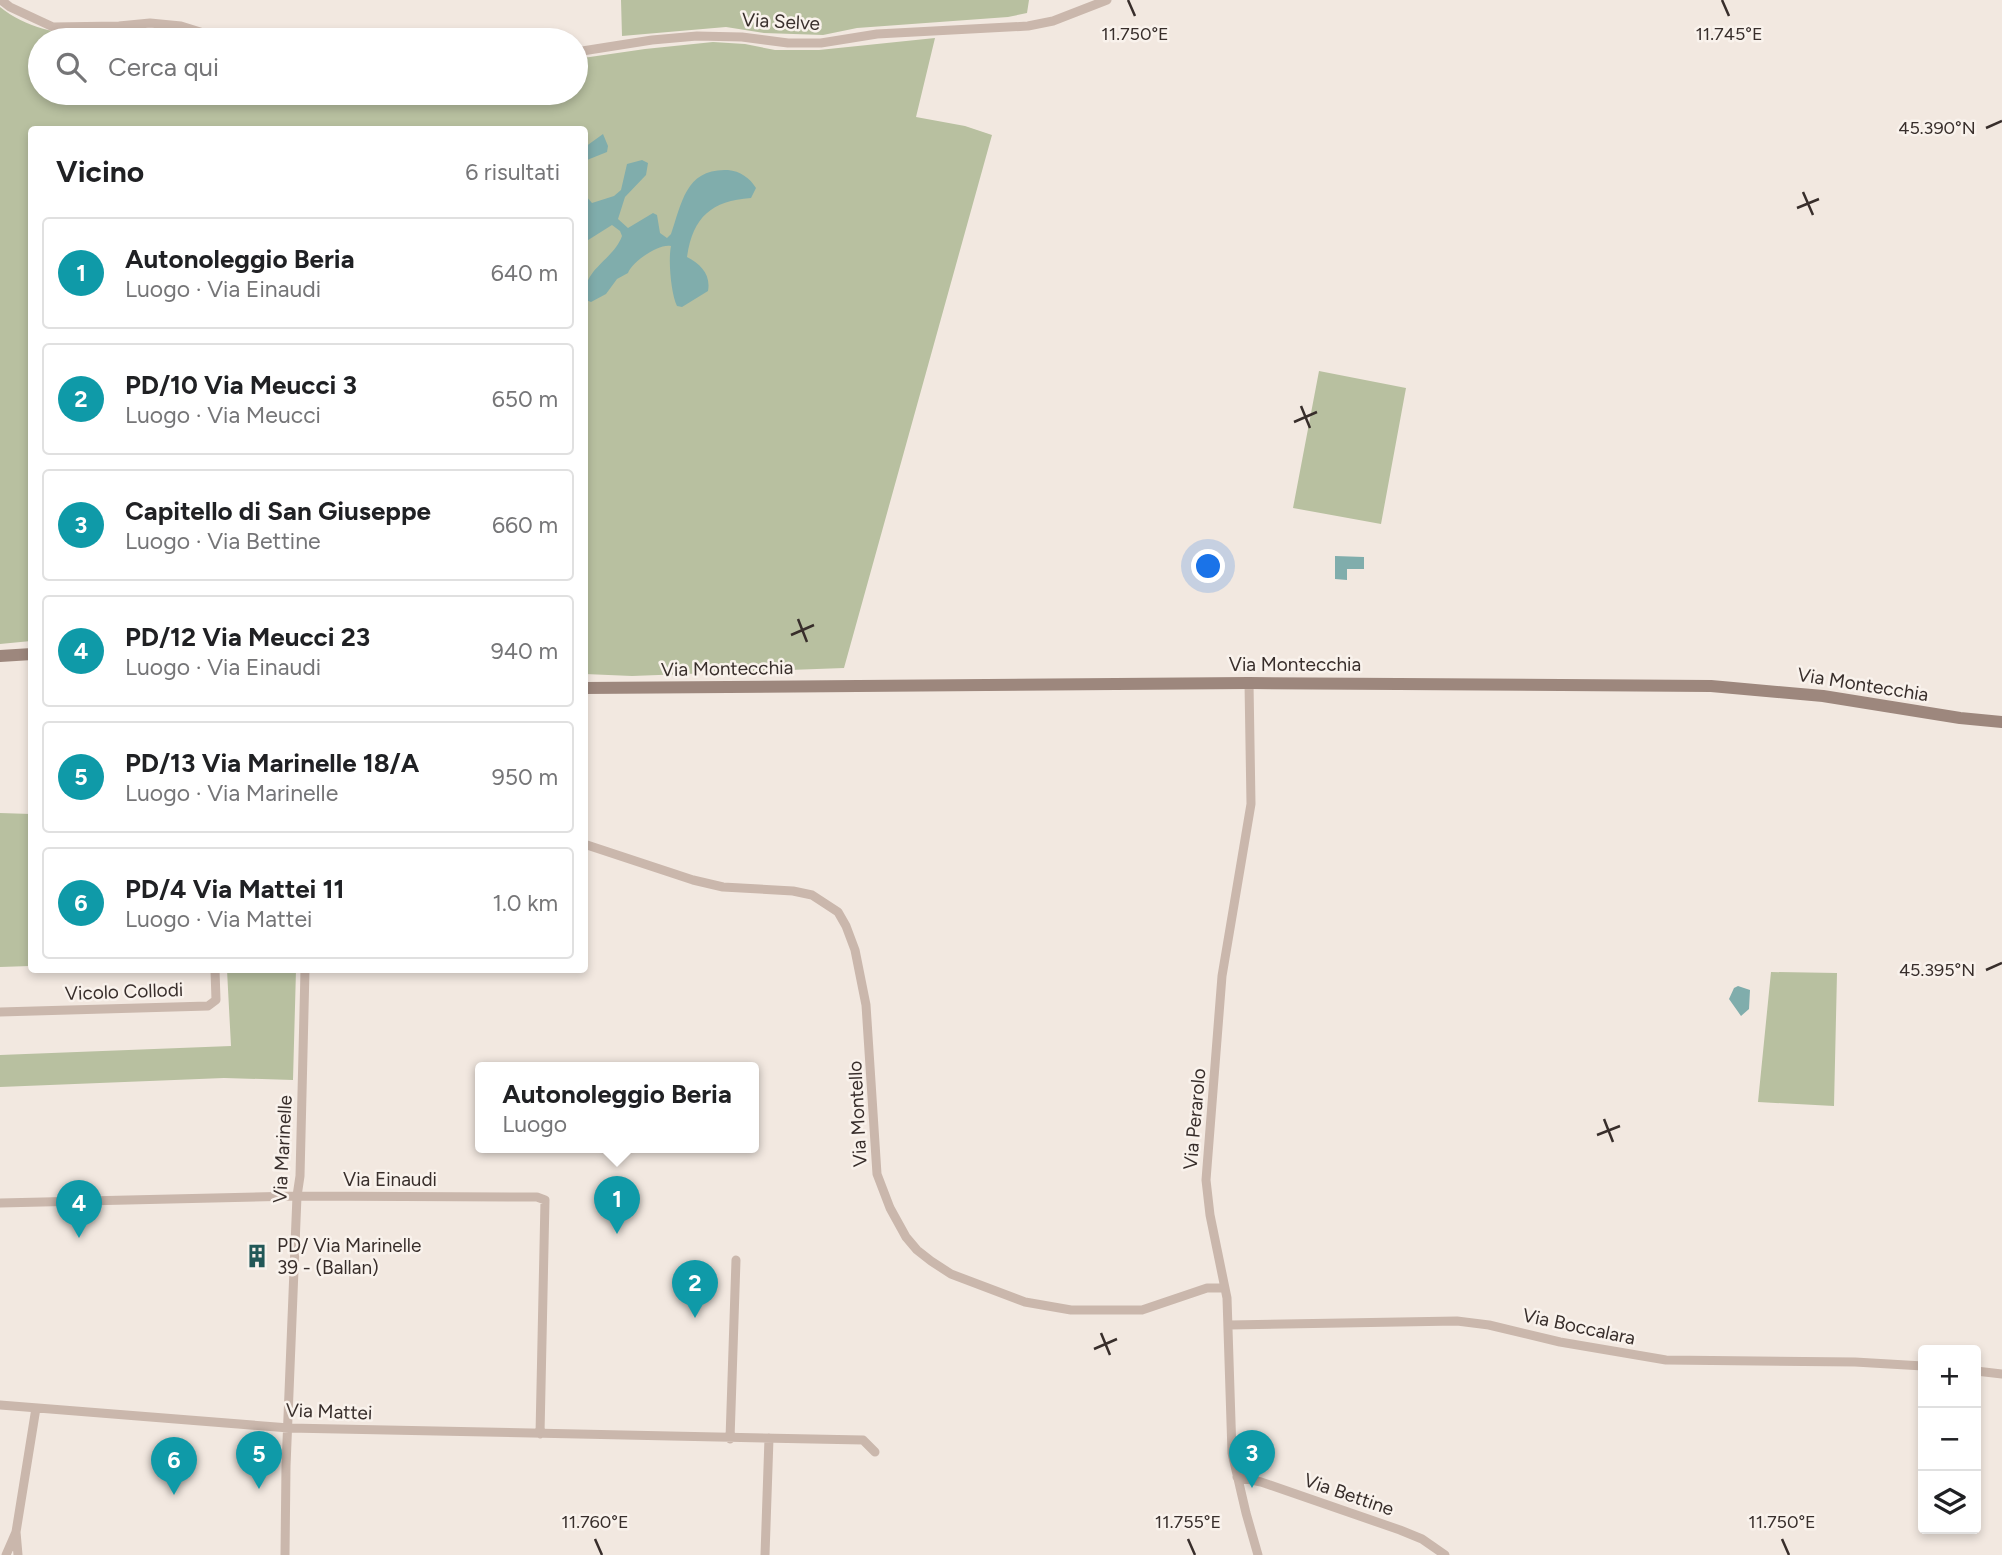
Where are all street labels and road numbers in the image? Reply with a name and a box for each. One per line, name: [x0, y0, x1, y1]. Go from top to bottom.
street label: Via Selve: [741, 8, 821, 35]
street label: Via Montecchia: [1229, 653, 1361, 676]
street label: Via Montecchia: [661, 656, 793, 681]
street label: Via Montecchia: [1796, 663, 1930, 706]
street label: Vicolo Collodi: [64, 978, 184, 1005]
street label: Via Montello: [843, 1060, 872, 1168]
street label: Via Perarolo: [1179, 1067, 1210, 1171]
street label: Via Marinelle: [268, 1094, 297, 1204]
street label: Via Einaudi: [343, 1168, 437, 1191]
street label: Via Boccalara: [1520, 1303, 1637, 1350]
street label: Via Mattei: [285, 1398, 373, 1425]
street label: Via Bettine: [1301, 1468, 1397, 1521]

